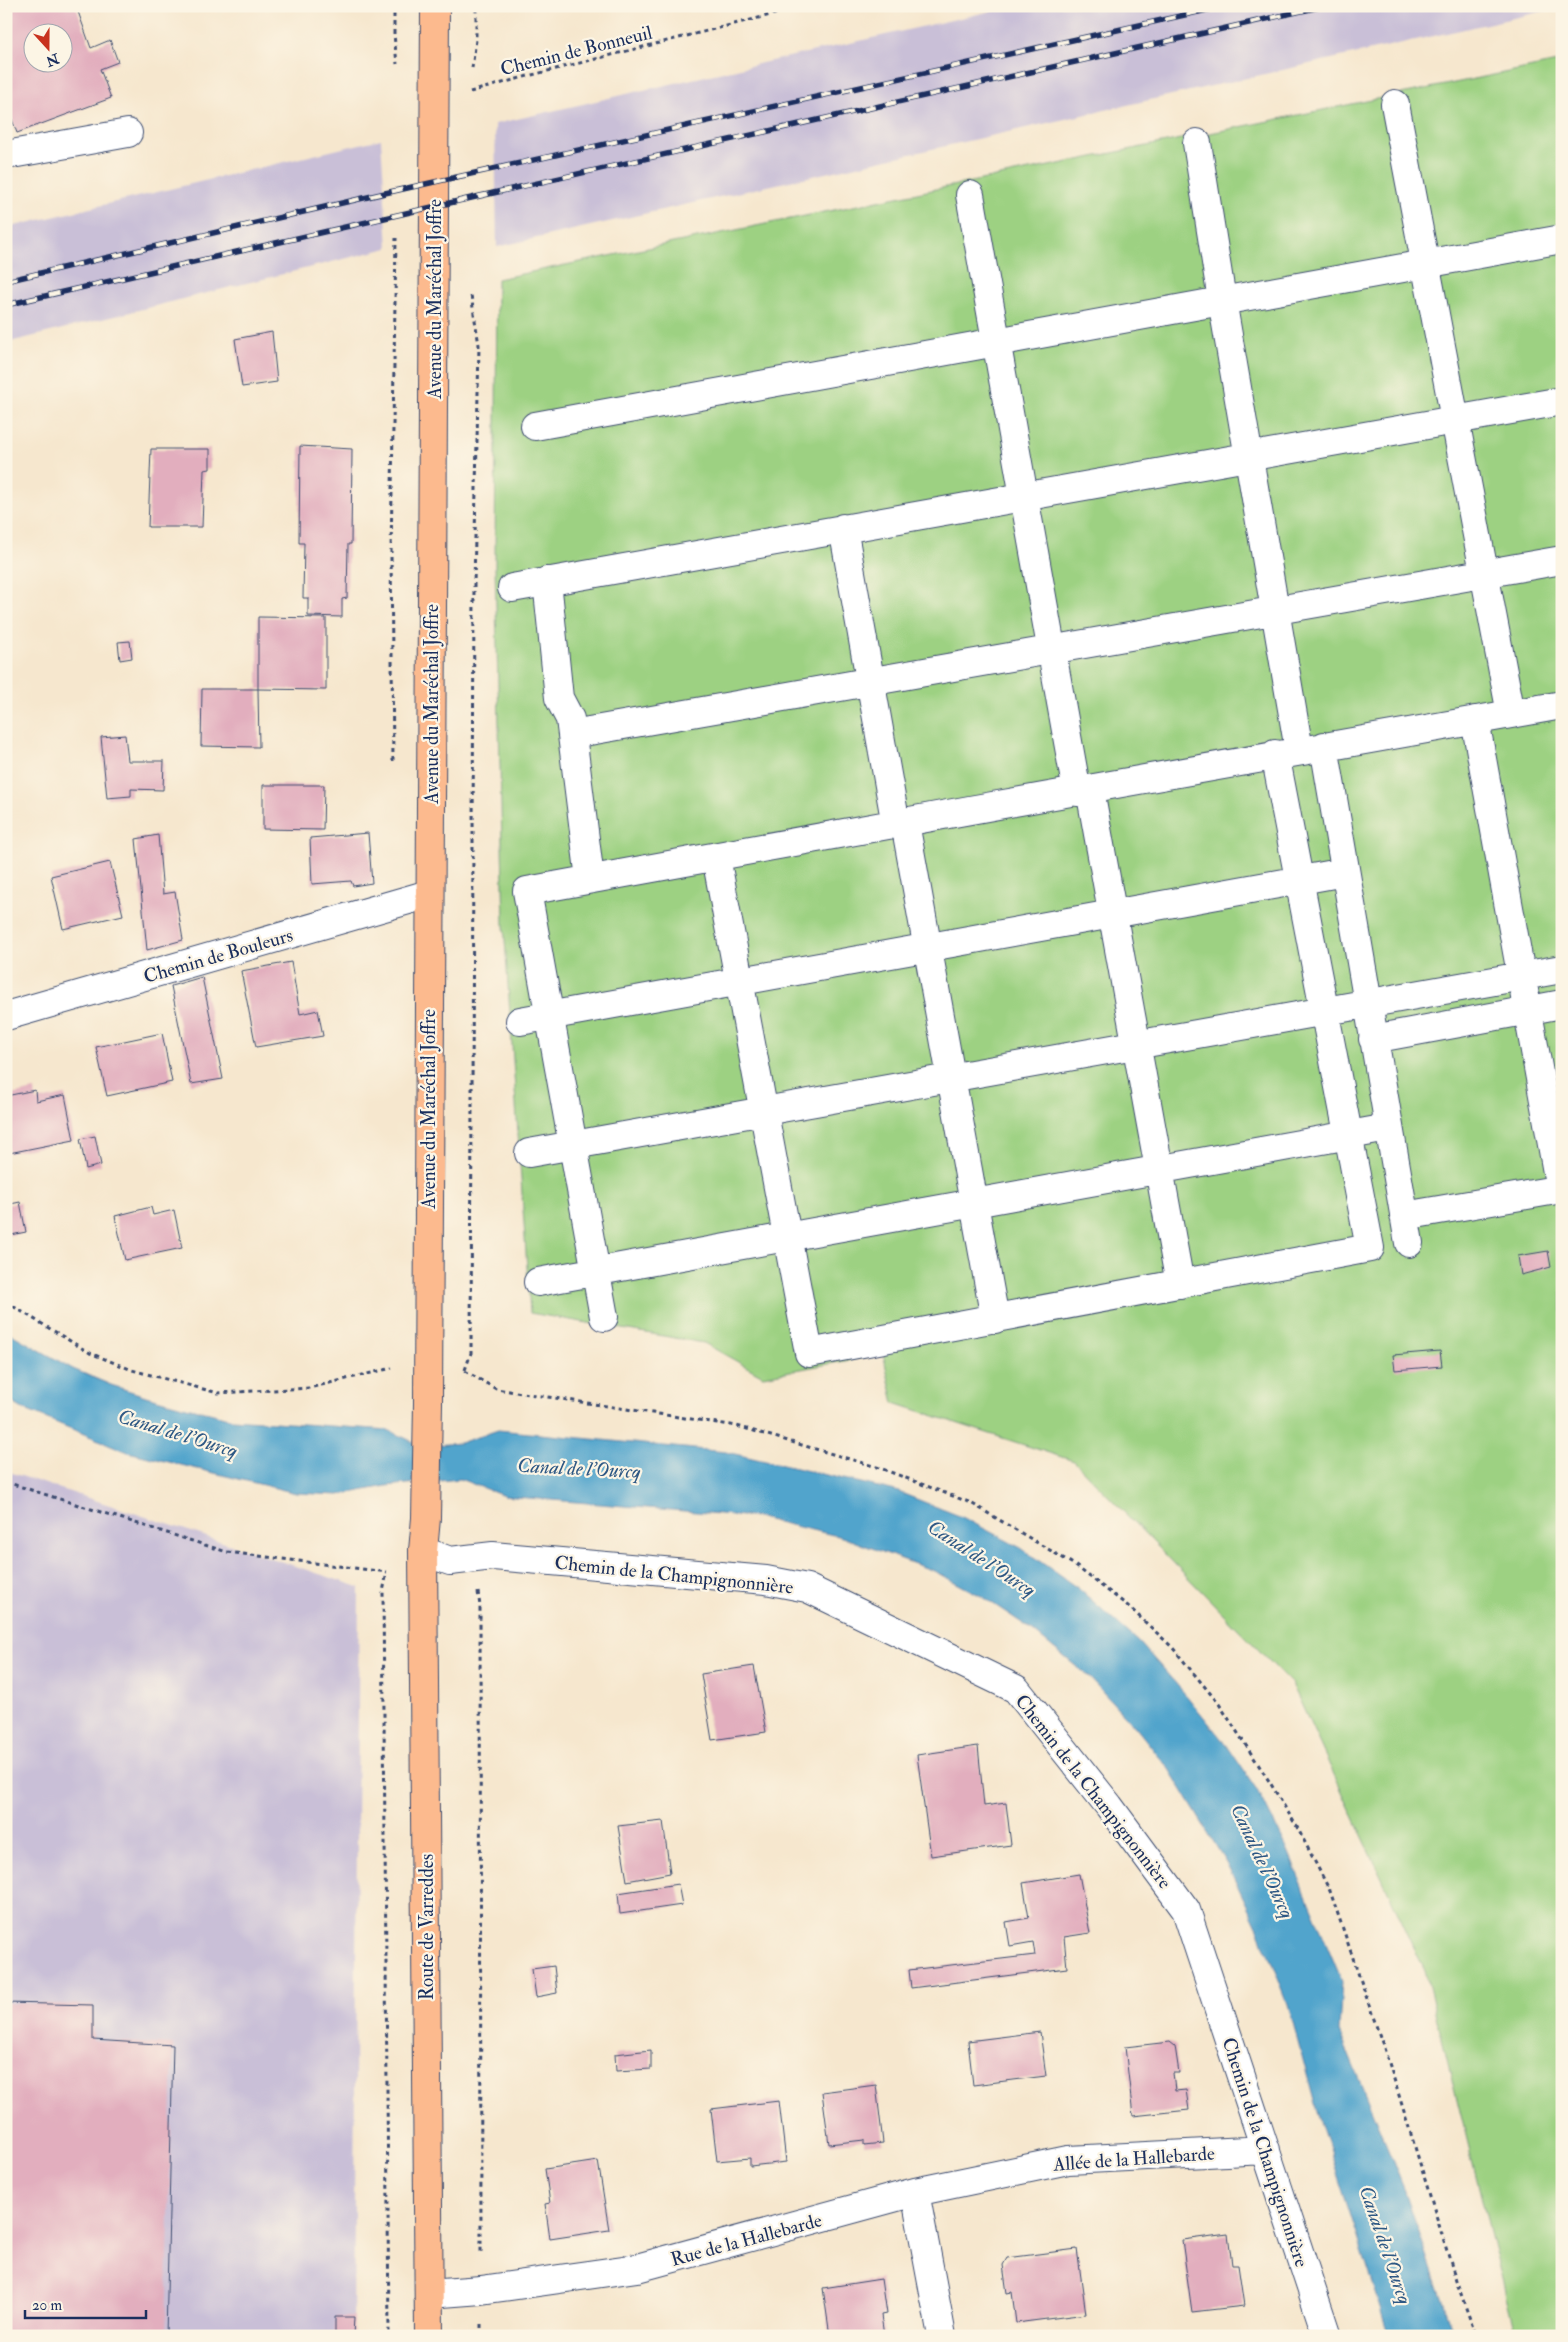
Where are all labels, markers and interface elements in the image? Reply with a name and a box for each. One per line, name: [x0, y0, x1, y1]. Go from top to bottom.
street label: Chemin de Bonneuil: [498, 20, 655, 81]
north arrow: [22, 22, 72, 72]
text: N: [43, 49, 62, 70]
street label: Avenue du Maréchal Joffre: [423, 199, 447, 400]
street label: Avenue du Maréchal Joffre: [420, 604, 444, 805]
street label: Chemin de Bouleurs: [141, 923, 296, 989]
street label: Avenue du Maréchal Joffre: [417, 1009, 441, 1210]
water label: Canal de l'Ourcq: [115, 1403, 241, 1464]
water label: Canal de l'Ourcq: [517, 1453, 642, 1484]
water label: Canal de l'Ourcq: [923, 1514, 1041, 1603]
street label: Chemin de la Champignonnière: [553, 1551, 795, 1600]
street label: Chemin de la Champignonnière: [1009, 1690, 1177, 1894]
water label: Canal de l'Ourcq: [1225, 1800, 1300, 1923]
street label: Route de Varreddes: [415, 1854, 439, 2000]
street label: Chemin de la Champignonnière: [1216, 2034, 1314, 2271]
street label: Allée de la Hallebarde: [1051, 2141, 1216, 2177]
water label: Canal de l'Ourcq: [1354, 2183, 1418, 2308]
street label: Rue de la Hallebarde: [668, 2208, 825, 2272]
scale bar: [25, 2287, 146, 2319]
text: 20 m: [32, 2296, 62, 2315]

